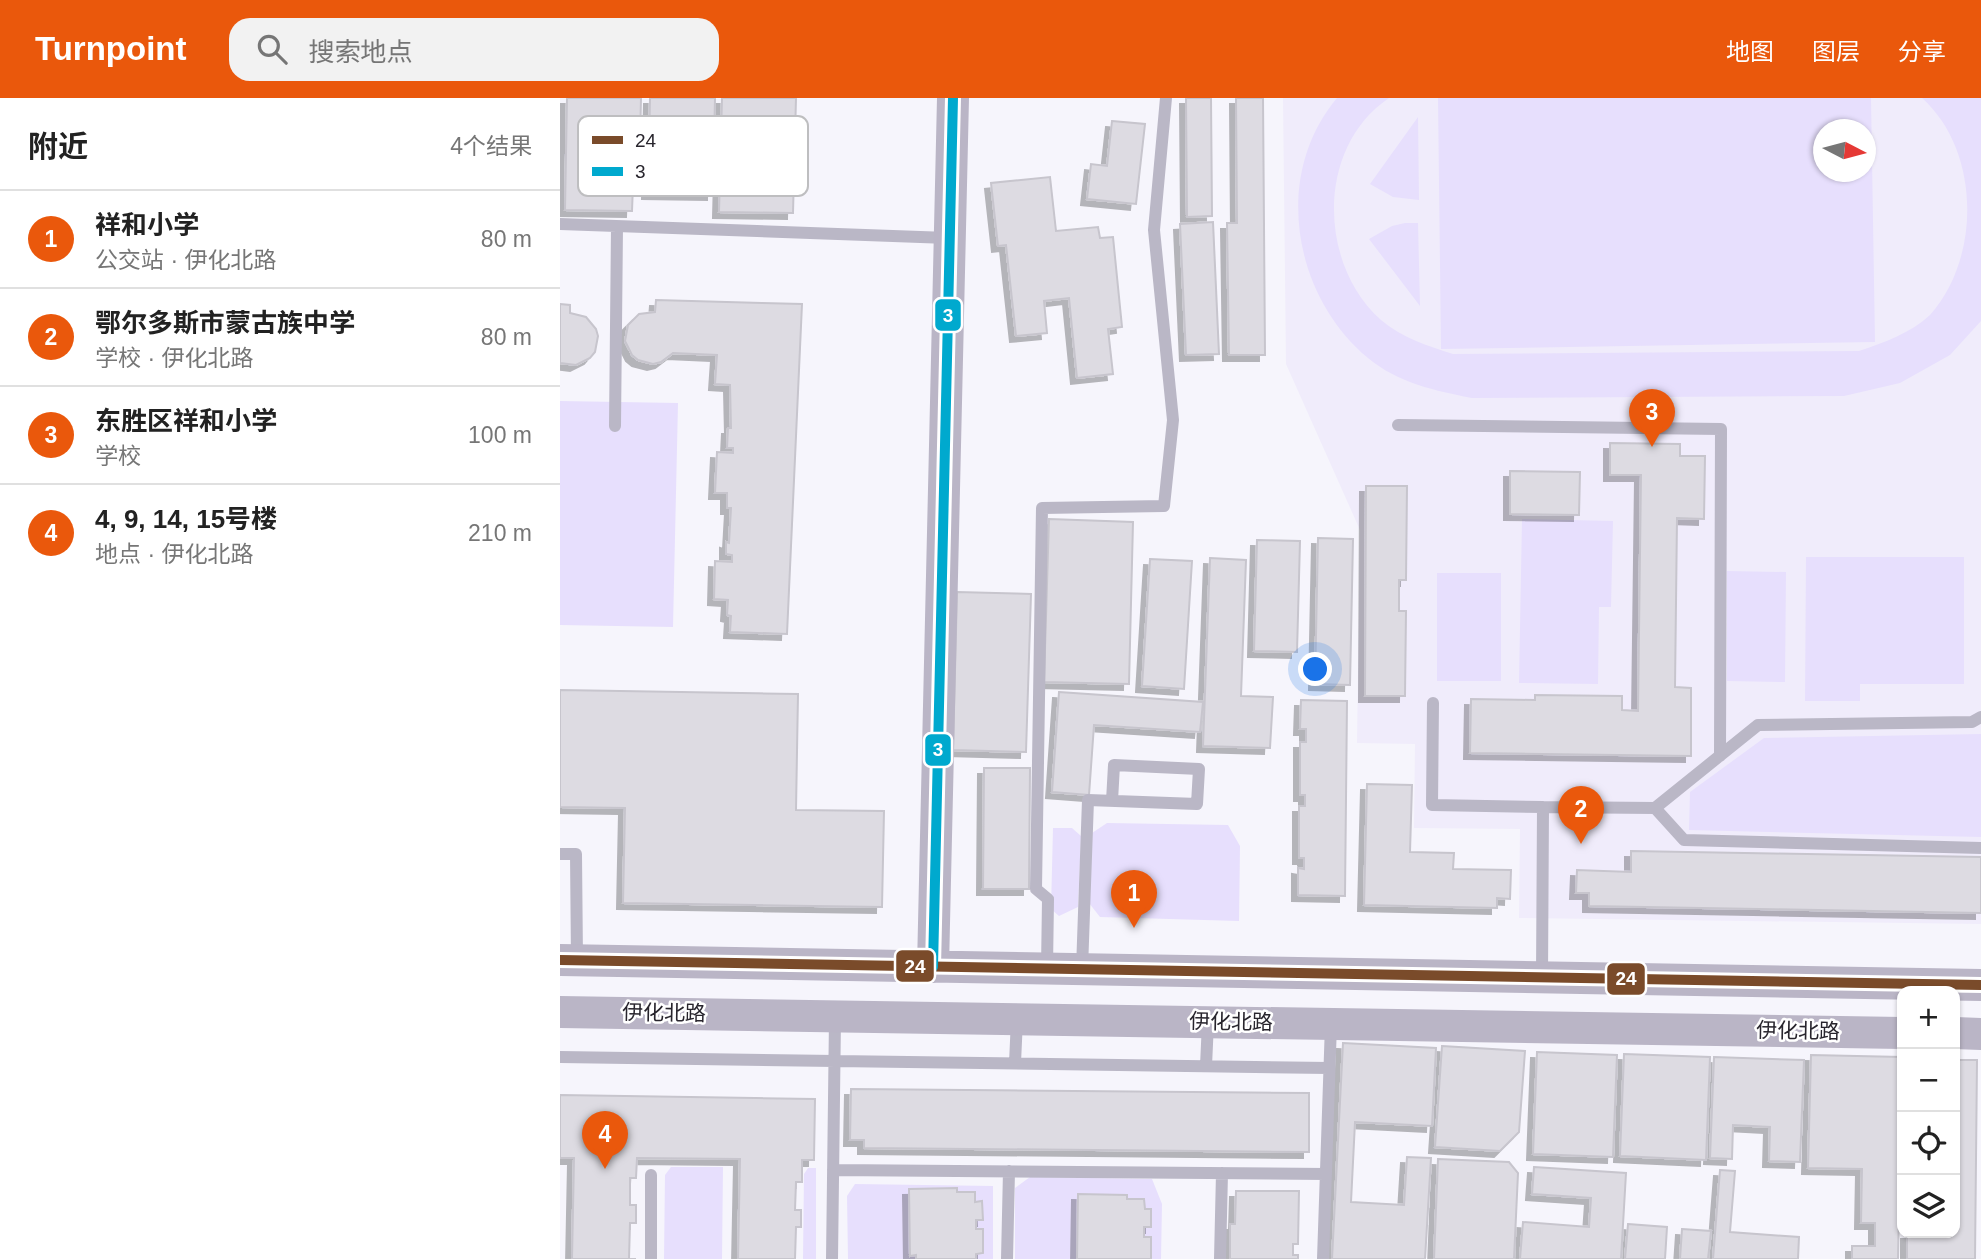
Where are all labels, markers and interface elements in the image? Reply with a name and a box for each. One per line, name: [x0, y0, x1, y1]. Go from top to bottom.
search box: [229, 18, 719, 81]
text: Turnpoint: [35, 30, 187, 67]
icon: search: [253, 30, 291, 68]
text: 搜索地点: [309, 37, 413, 67]
text: 地图: [1726, 38, 1774, 65]
text: 图层: [1812, 38, 1860, 65]
text: 分享: [1898, 38, 1946, 65]
legend: [578, 116, 808, 196]
north arrow: [1813, 119, 1876, 182]
text: 附近: [28, 130, 88, 163]
text: 24: [635, 130, 657, 151]
text: 4个结果: [450, 133, 532, 159]
text: 3: [635, 161, 646, 182]
text: 祥和小学: [95, 210, 199, 240]
text: 1: [45, 226, 57, 252]
text: 80 m: [481, 226, 532, 252]
text: 公交站 · 伊化北路: [95, 247, 276, 273]
line badge: 3: [934, 298, 962, 332]
text: 3: [943, 305, 953, 326]
text: 鄂尔多斯市蒙古族中学: [95, 308, 355, 338]
text: 2: [45, 324, 57, 350]
text: 80 m: [481, 324, 532, 350]
text: 学校 · 伊化北路: [95, 345, 253, 371]
pin: 3: [1629, 389, 1675, 447]
text: 东胜区祥和小学: [95, 406, 277, 436]
text: 3: [45, 422, 57, 448]
text: 100 m: [468, 422, 532, 448]
text: 学校: [95, 443, 141, 469]
text: 4, 9, 14, 15号楼: [95, 504, 277, 534]
text: 4: [45, 520, 57, 546]
text: 210 m: [468, 520, 532, 546]
text: 地点 · 伊化北路: [95, 541, 253, 567]
your location: [1298, 652, 1332, 686]
line badge: 3: [924, 733, 952, 767]
text: 3: [933, 739, 943, 760]
pin: 2: [1558, 786, 1604, 844]
pin: 1: [1111, 870, 1157, 928]
line badge: 24: [895, 949, 935, 983]
text: 24: [904, 956, 926, 977]
line badge: 24: [1606, 962, 1646, 996]
text: 24: [1615, 968, 1637, 989]
map controls: [1897, 986, 1960, 1238]
button: +: [1897, 986, 1960, 1049]
street label: 伊化北路: [622, 1000, 706, 1025]
street label: 伊化北路: [1189, 1009, 1273, 1034]
street label: 伊化北路: [1756, 1018, 1840, 1043]
button: −: [1897, 1049, 1960, 1112]
pin: 4: [582, 1111, 628, 1169]
button: locate: [1897, 1112, 1960, 1175]
button: layers: [1897, 1175, 1960, 1238]

